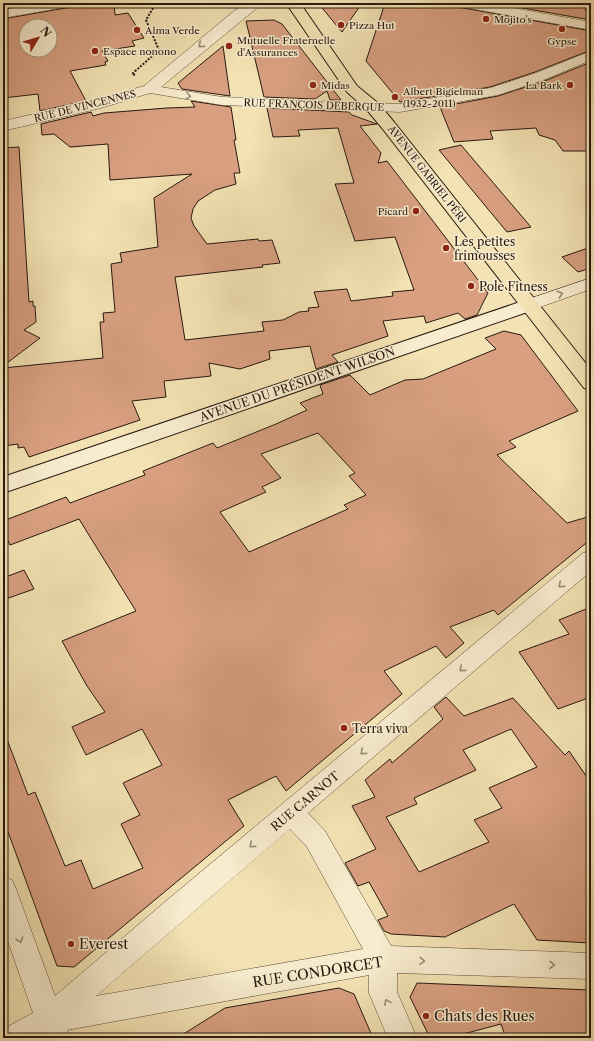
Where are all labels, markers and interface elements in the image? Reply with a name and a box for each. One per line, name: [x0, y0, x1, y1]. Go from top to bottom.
place label: Mojito's: [494, 13, 532, 26]
marker: Mojito's: [481, 14, 491, 24]
north arrow: [18, 18, 58, 58]
place label: Pizza Hut: [349, 19, 395, 32]
marker: Pizza Hut: [336, 20, 346, 30]
text: N: [37, 24, 55, 40]
place label: Alma Verde: [144, 24, 200, 37]
marker: Gypse: [557, 24, 567, 34]
marker: Alma Verde: [132, 25, 142, 35]
place label: Mutuelle Fraternelle d'Assurances: [237, 34, 336, 59]
place label: Gypse: [547, 35, 577, 48]
one-way arrow: [199, 41, 206, 48]
marker: Mutuelle Fraternelle d'Assurances: [224, 41, 234, 51]
place label: Espace nonono: [103, 45, 176, 58]
marker: Espace nonono: [90, 46, 100, 56]
place label: Midas: [321, 79, 350, 92]
place label: La Bark: [525, 79, 563, 92]
marker: Midas: [308, 80, 318, 90]
marker: La Bark: [565, 80, 575, 90]
place label: Albert Bigielman (1932-2011): [402, 85, 484, 110]
street label: RUE DE VINCENNES: [33, 87, 137, 125]
one-way arrow: [185, 91, 191, 100]
marker: Albert Bigielman (1932-2011): [390, 92, 400, 102]
street label: RUE FRANÇOIS DEBERGUE: [243, 96, 385, 114]
street label: AVENUE GABRIEL PÉRI: [384, 122, 469, 225]
place label: Picard: [378, 205, 408, 218]
marker: Picard: [411, 206, 421, 216]
place label: Les petites frimousses: [454, 234, 515, 263]
marker: Les petites frimousses: [441, 243, 451, 253]
place label: Pole Fitness: [479, 279, 548, 294]
marker: Pole Fitness: [466, 281, 476, 291]
one-way arrow: [556, 290, 563, 299]
street label: AVENUE DU PRÉSIDENT WILSON: [196, 342, 397, 425]
one-way arrow: [559, 580, 566, 587]
one-way arrow: [459, 664, 467, 671]
place label: Terra viva: [352, 721, 409, 736]
marker: Terra viva: [339, 723, 349, 733]
one-way arrow: [360, 748, 367, 755]
street label: RUE CARNOT: [268, 768, 342, 834]
one-way arrow: [250, 841, 257, 848]
place label: Everest: [79, 935, 128, 953]
one-way arrow: [15, 936, 24, 943]
marker: Everest: [66, 939, 76, 949]
street label: RUE CONDORCET: [251, 953, 385, 991]
one-way arrow: [419, 957, 425, 965]
one-way arrow: [549, 961, 555, 969]
one-way arrow: [384, 999, 392, 1007]
place label: Chats des Rues: [434, 1007, 535, 1025]
marker: Chats des Rues: [421, 1011, 431, 1021]

